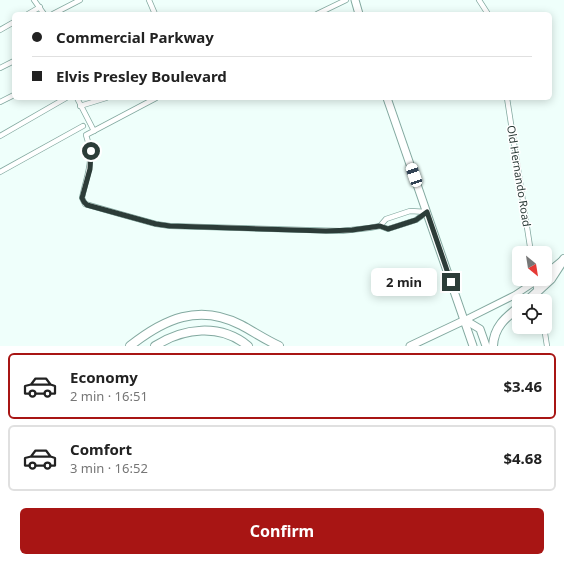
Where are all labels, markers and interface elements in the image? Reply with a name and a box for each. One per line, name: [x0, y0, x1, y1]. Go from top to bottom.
text: Commercial Parkway: [56, 27, 214, 47]
text: Elvis Presley Boulevard: [56, 66, 227, 86]
street label: Old Hernando Road: [504, 124, 535, 228]
route start: [82, 142, 100, 160]
car: [404, 162, 424, 188]
north arrow: [512, 246, 552, 286]
map controls: [512, 246, 552, 334]
callout: 2 min: [371, 268, 437, 296]
text: 2 min: [386, 273, 422, 291]
route end: [442, 273, 460, 291]
button: locate: [512, 294, 552, 334]
text: Economy: [70, 367, 138, 387]
icon: car: [22, 368, 58, 404]
text: $3.46: [503, 376, 542, 396]
text: 2 min · 16:51: [70, 387, 148, 405]
text: Comfort: [70, 439, 132, 459]
icon: car: [22, 440, 58, 476]
text: $4.68: [503, 448, 542, 468]
text: 3 min · 16:52: [70, 459, 148, 477]
button: Confirm: [20, 508, 544, 554]

